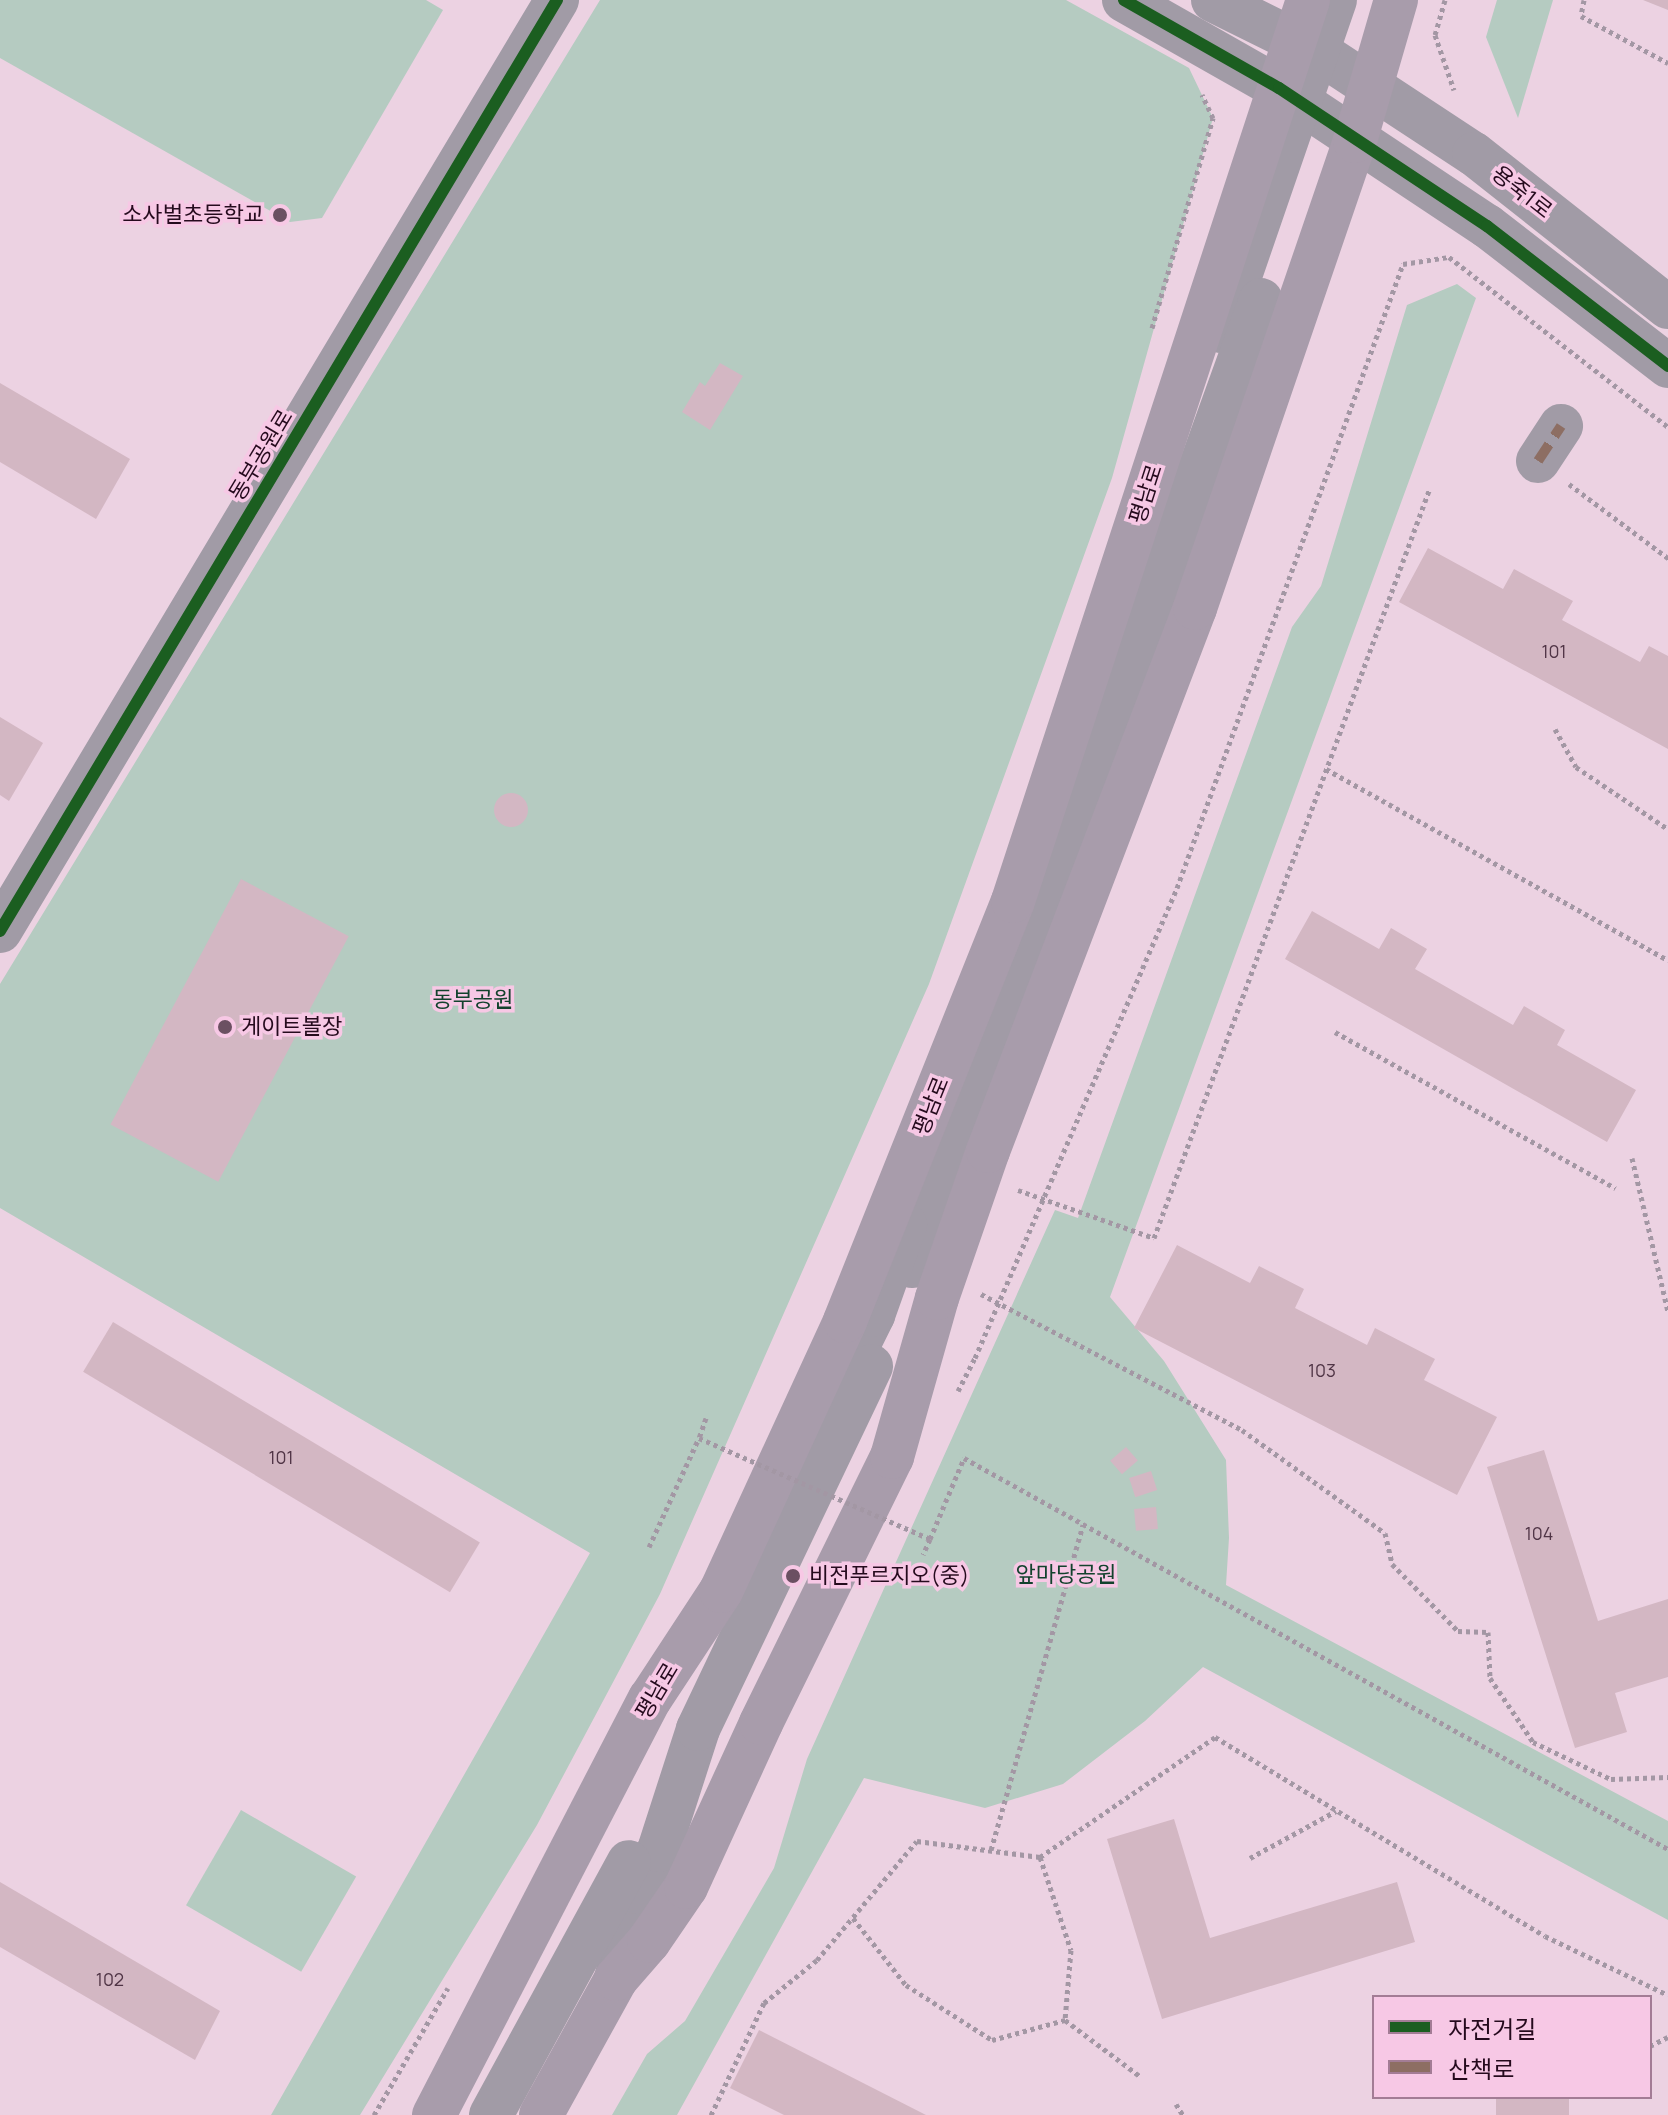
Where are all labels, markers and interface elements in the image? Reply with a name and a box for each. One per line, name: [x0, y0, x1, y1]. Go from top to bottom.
street label: 용죽1로: [1487, 160, 1557, 224]
place label: 소사벌초등학교: [122, 202, 264, 228]
marker: 소사벌초등학교: [271, 206, 289, 224]
street label: 동부공원로: [224, 405, 298, 505]
street label: 평남로: [1124, 461, 1168, 527]
house number: 101: [1541, 640, 1567, 662]
park label: 동부공원: [433, 987, 513, 1013]
place label: 게이트볼장: [241, 1014, 342, 1040]
marker: 게이트볼장: [216, 1018, 234, 1036]
street label: 평남로: [907, 1073, 955, 1139]
house number: 103: [1308, 1359, 1336, 1381]
house number: 101: [268, 1446, 294, 1468]
house number: 104: [1525, 1522, 1553, 1544]
park label: 앞마당공원: [1015, 1562, 1117, 1588]
place label: 비전푸르지오(중): [809, 1563, 969, 1589]
marker: 비전푸르지오(중): [784, 1567, 802, 1585]
street label: 평남로: [630, 1658, 684, 1724]
house number: 102: [96, 1968, 124, 1990]
legend: [1372, 1995, 1652, 2099]
text: 자전거길: [1448, 2012, 1536, 2045]
text: 산책로: [1448, 2052, 1514, 2085]

